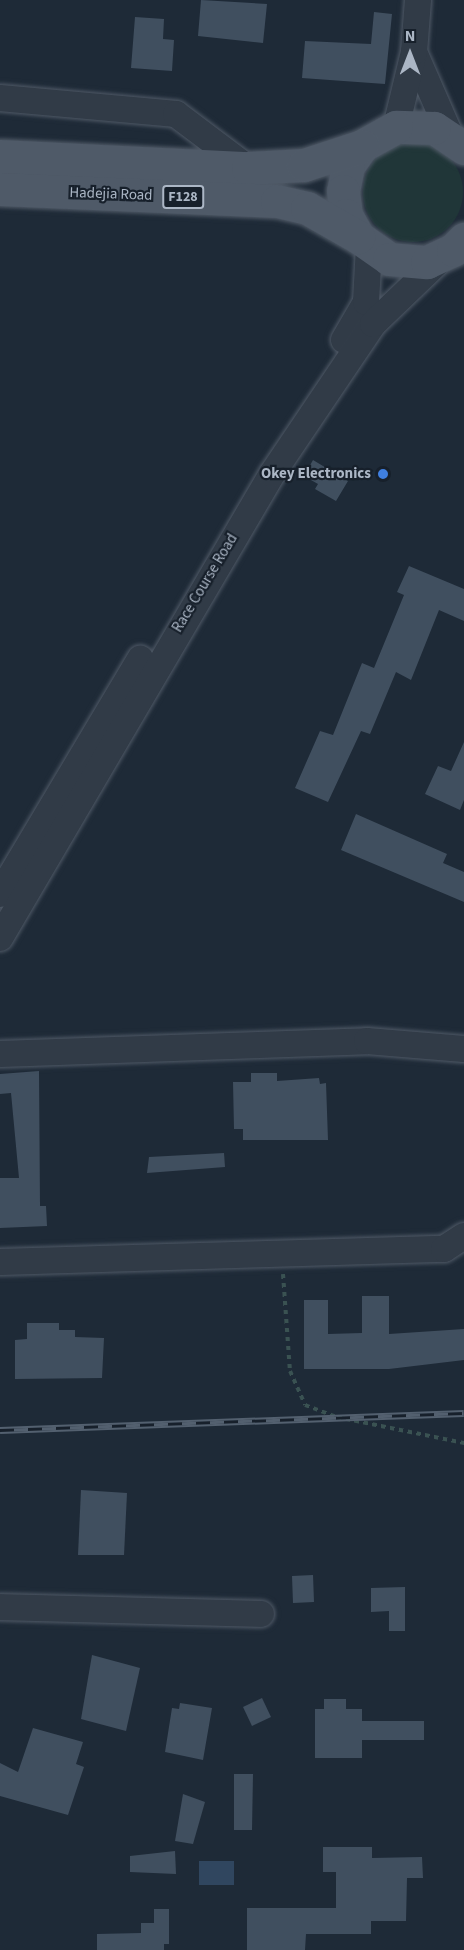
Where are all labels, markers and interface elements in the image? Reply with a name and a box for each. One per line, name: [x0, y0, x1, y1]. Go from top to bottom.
north arrow: [380, 24, 440, 84]
text: N: [405, 25, 415, 47]
street label: Hadejia Road: [69, 184, 153, 204]
road number: F128: [162, 186, 204, 208]
place label: Okey Electronics: [261, 465, 371, 483]
marker: Okey Electronics: [376, 467, 390, 481]
street label: Race Course Road: [168, 530, 242, 636]

